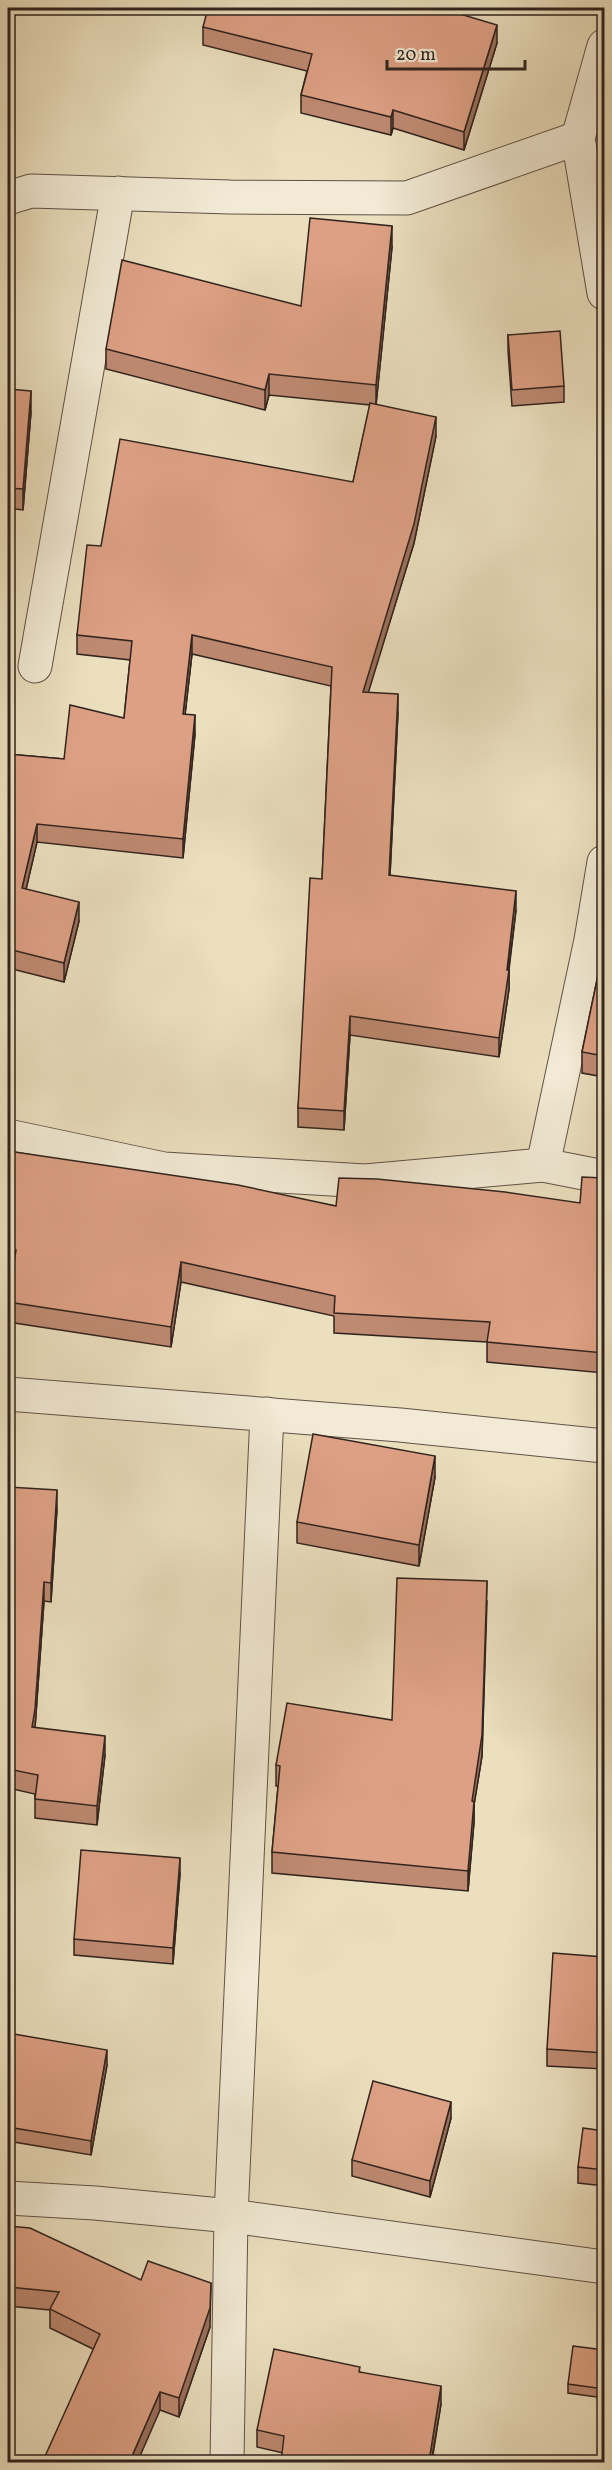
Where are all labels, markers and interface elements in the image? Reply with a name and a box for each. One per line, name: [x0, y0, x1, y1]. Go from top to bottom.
scale bar: [387, 33, 525, 71]
text: 20 m: [396, 43, 436, 68]

